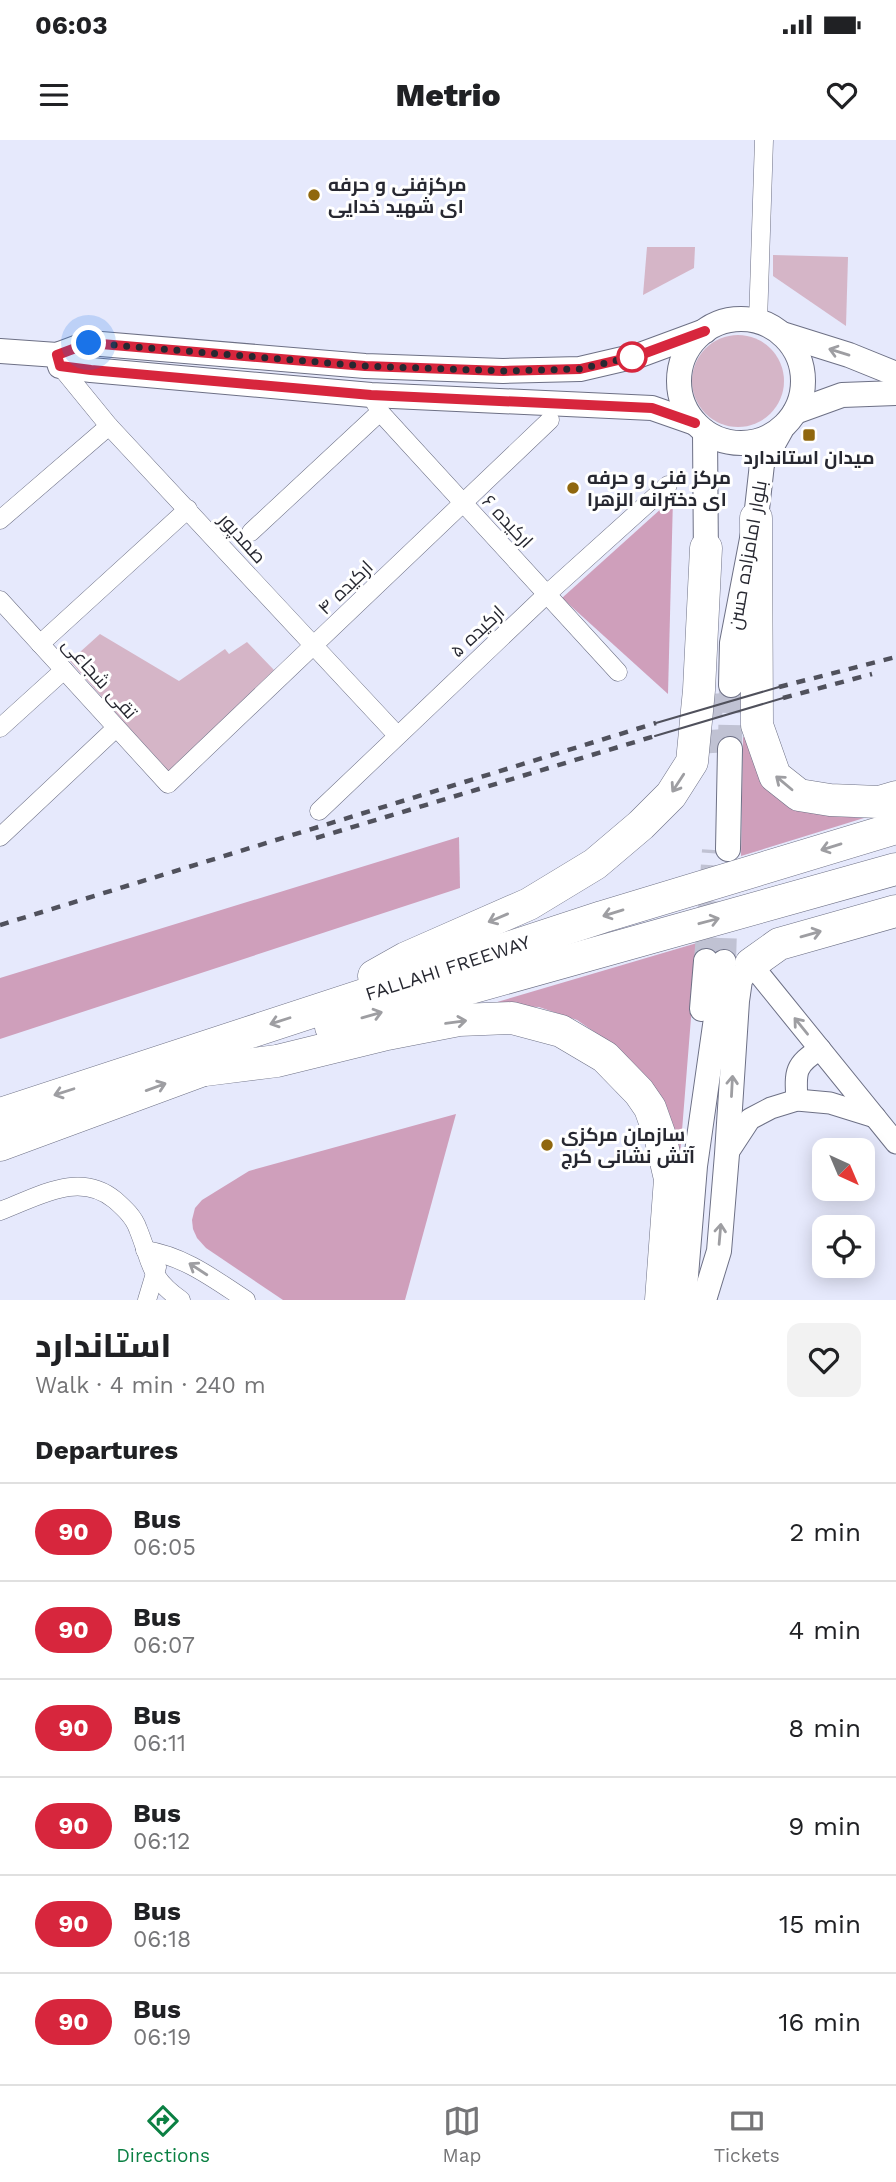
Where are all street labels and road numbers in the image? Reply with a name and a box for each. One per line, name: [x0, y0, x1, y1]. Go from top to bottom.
street label: بلوار امامزاده حسن: [723, 479, 772, 631]
street label: ارکیده ۶: [477, 490, 538, 553]
street label: صمدپور: [213, 508, 271, 569]
street label: ارکیده ۴: [313, 555, 378, 619]
street label: ارکیده ۵: [445, 601, 509, 662]
street label: تقی شجاعی: [57, 633, 142, 724]
street label: FALLAHI FREEWAY: [362, 930, 533, 1006]

